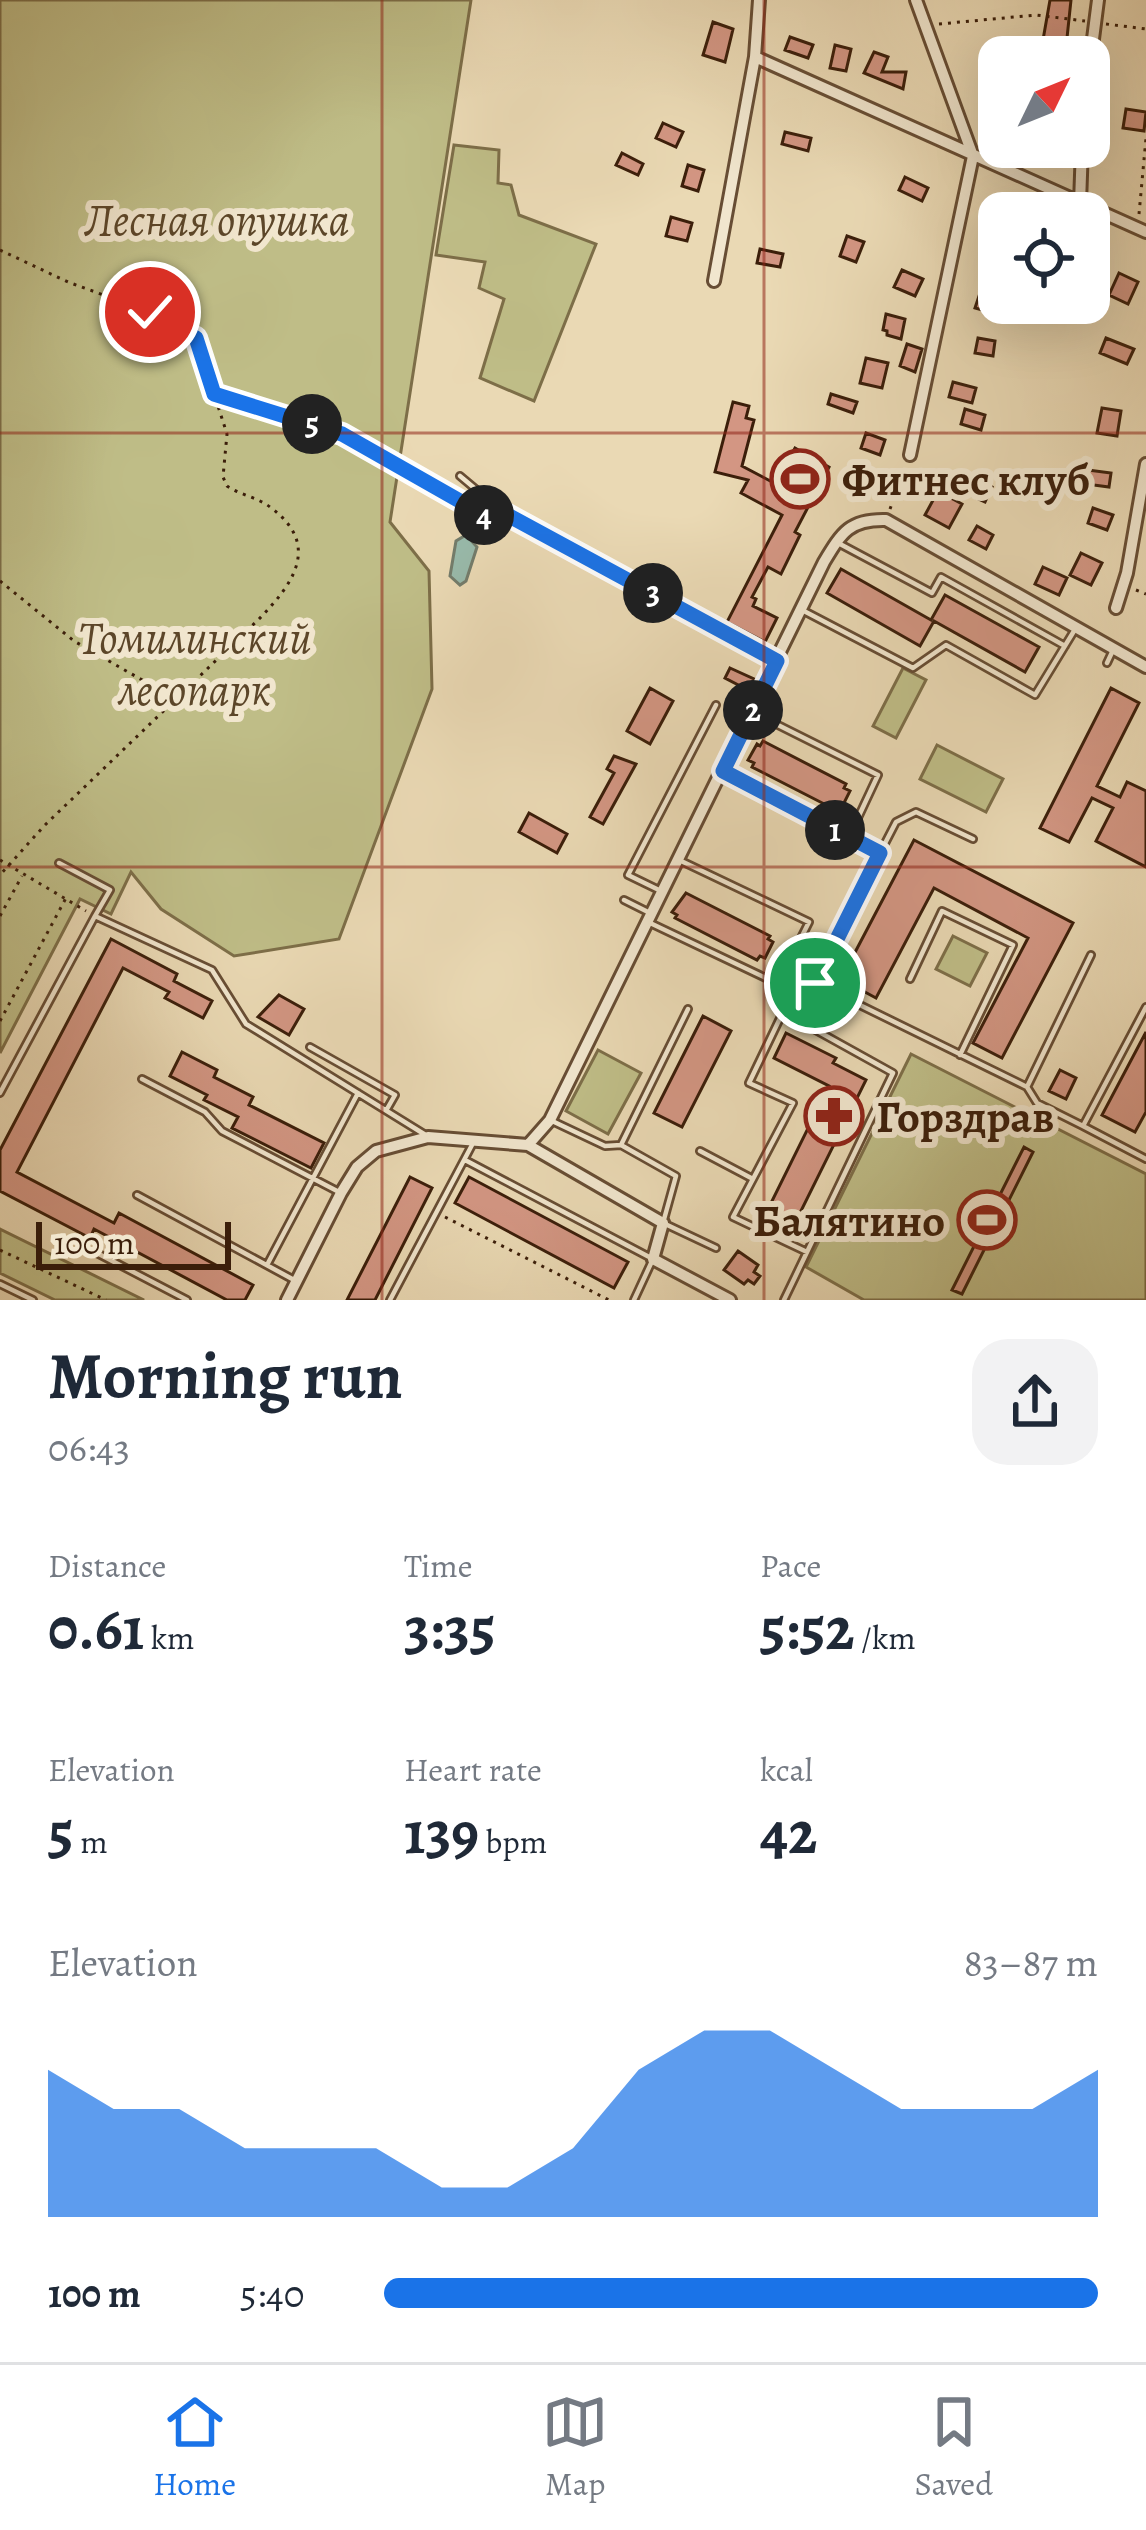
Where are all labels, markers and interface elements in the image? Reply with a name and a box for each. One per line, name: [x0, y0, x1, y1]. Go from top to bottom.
north arrow: [978, 36, 1110, 168]
map controls: [978, 36, 1110, 324]
park label: Лесная опушка: [83, 189, 350, 251]
button: locate: [978, 192, 1110, 324]
pin: [99, 261, 201, 363]
icon: check: [117, 279, 183, 345]
pin: 5: [282, 394, 342, 454]
text: 5: [305, 401, 319, 446]
sports icon: Фитнес клуб: [769, 448, 831, 510]
place label: Фитнес клуб: [842, 449, 1090, 511]
pin: 4: [454, 485, 514, 545]
text: 4: [476, 492, 492, 537]
pin: 3: [623, 563, 683, 623]
text: 3: [646, 570, 660, 615]
park label: Томилинский лесопарк: [78, 607, 312, 721]
pin: 2: [723, 680, 783, 740]
text: 2: [745, 687, 761, 732]
pin: 1: [805, 800, 865, 860]
text: 1: [829, 807, 841, 852]
pin: [764, 932, 866, 1034]
icon: arrive: [782, 950, 848, 1016]
pharmacy icon: Горздрав: [803, 1085, 865, 1147]
place label: Горздрав: [876, 1086, 1054, 1148]
sports icon: Балятино: [956, 1189, 1018, 1251]
place label: Балятино: [753, 1190, 945, 1252]
scale bar: [36, 1216, 231, 1269]
text: 100 m: [54, 1220, 134, 1265]
text: Morning run: [48, 1331, 403, 1421]
button: share: [972, 1339, 1098, 1465]
text: 06:43: [48, 1421, 130, 1474]
text: Distance: [48, 1543, 166, 1588]
text: Time: [404, 1543, 473, 1588]
text: Pace: [760, 1543, 821, 1588]
text: 0.61: [48, 1588, 144, 1670]
text: 3:35: [404, 1588, 496, 1670]
text: 5:52: [760, 1588, 855, 1670]
text: km: [144, 1615, 195, 1660]
text: /km: [855, 1615, 916, 1660]
text: Elevation: [48, 1747, 175, 1792]
text: Heart rate: [404, 1747, 542, 1792]
text: kcal: [760, 1747, 813, 1792]
text: 5: [48, 1792, 74, 1874]
text: 139: [404, 1792, 479, 1874]
text: 42: [760, 1792, 817, 1874]
text: m: [74, 1819, 108, 1864]
text: bpm: [479, 1819, 547, 1864]
text: Elevation: [48, 1936, 198, 1989]
text: 83–87 m: [964, 1936, 1098, 1989]
text: 100 m: [48, 2267, 141, 2320]
text: 5:40: [240, 2267, 305, 2320]
tab: Home: [153, 2389, 236, 2506]
tab: Map: [542, 2389, 608, 2506]
tab: Saved: [915, 2389, 993, 2506]

